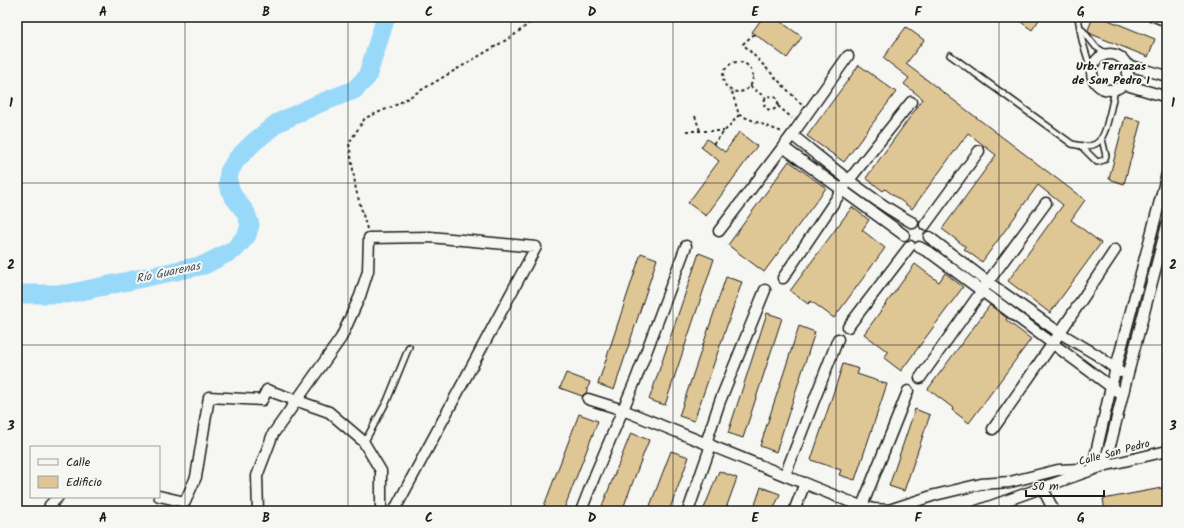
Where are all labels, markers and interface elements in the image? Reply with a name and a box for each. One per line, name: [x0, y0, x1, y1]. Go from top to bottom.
text: A: [99, 2, 107, 23]
text: B: [262, 2, 270, 23]
text: C: [425, 2, 433, 23]
text: D: [588, 2, 597, 23]
text: E: [751, 2, 759, 23]
text: F: [914, 2, 922, 23]
text: G: [1077, 2, 1085, 23]
district label: Urb. Terrazas de San Pedro I: [1072, 57, 1150, 90]
text: 1: [9, 93, 13, 114]
text: 1: [1171, 93, 1175, 114]
text: 2: [7, 255, 15, 276]
text: 2: [1169, 255, 1177, 276]
water label: Río Guarenas: [134, 256, 204, 289]
text: 3: [6, 416, 15, 437]
text: 3: [1168, 416, 1177, 437]
street label: Calle San Pedro: [1077, 435, 1152, 471]
legend: [30, 446, 160, 498]
text: Calle: [66, 453, 91, 472]
scale bar: [1026, 472, 1104, 498]
text: Edificio: [66, 473, 102, 492]
text: 50 m: [1032, 477, 1059, 496]
text: A: [99, 508, 107, 528]
text: B: [262, 508, 270, 528]
text: C: [425, 508, 433, 528]
text: D: [588, 508, 597, 528]
text: E: [751, 508, 759, 528]
text: F: [914, 508, 922, 528]
text: G: [1077, 508, 1085, 528]

